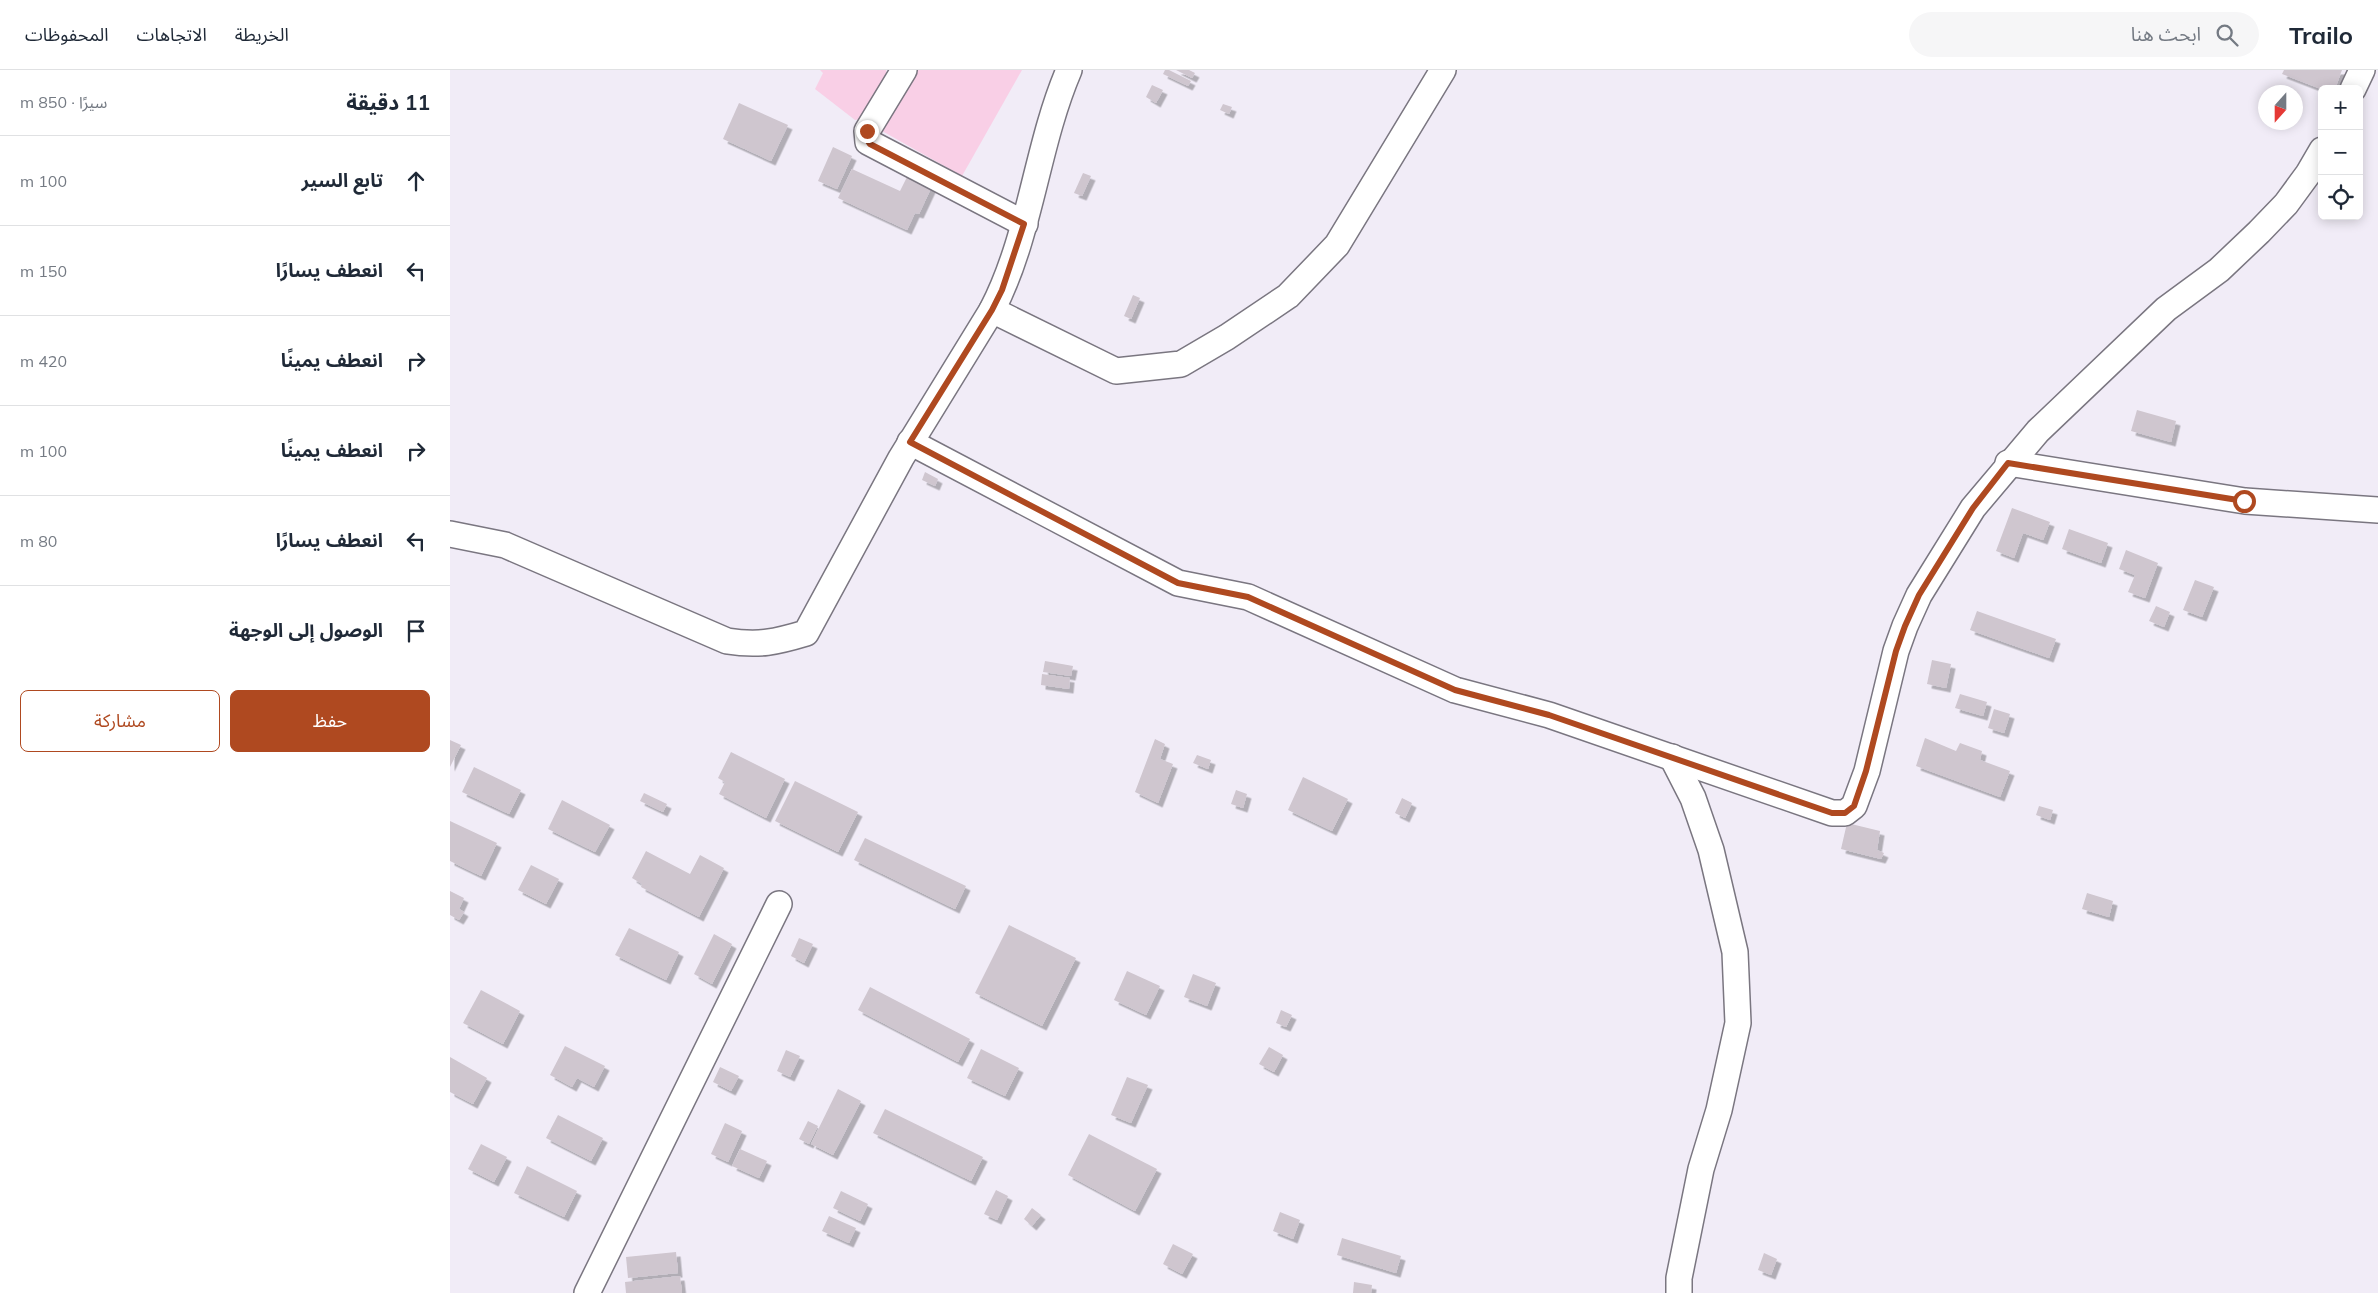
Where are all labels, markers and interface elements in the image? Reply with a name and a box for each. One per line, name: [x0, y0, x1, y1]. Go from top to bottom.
search box: [1909, 12, 2259, 57]
text: Trailo: [2289, 20, 2353, 50]
icon: search: [2213, 21, 2241, 49]
text: ابحث هنا: [2131, 22, 2201, 46]
text: المحفوظات: [25, 23, 109, 46]
text: الاتجاهات: [137, 23, 207, 46]
text: الخريطة: [235, 23, 289, 46]
north arrow: [2258, 85, 2303, 130]
map controls: [2318, 85, 2363, 220]
button: +: [2318, 85, 2363, 130]
text: 11 دقيقة: [346, 89, 430, 115]
text: سيرًا · 850 m: [20, 92, 107, 112]
route end: [856, 120, 879, 143]
button: −: [2318, 130, 2363, 175]
icon: ahead: [402, 167, 430, 195]
text: تابع السير: [302, 168, 383, 192]
text: 100 m: [20, 171, 67, 191]
button: locate: [2318, 175, 2363, 220]
icon: left: [402, 257, 430, 285]
text: انعطف يسارًا: [276, 258, 383, 282]
text: 150 m: [20, 261, 67, 281]
icon: right: [402, 347, 430, 375]
text: انعطف يمينًا: [281, 348, 383, 372]
text: 420 m: [20, 351, 67, 371]
icon: right: [402, 437, 430, 465]
text: انعطف يمينًا: [281, 438, 383, 462]
text: 100 m: [20, 441, 67, 461]
route start: [2233, 490, 2256, 513]
icon: left: [402, 527, 430, 555]
text: انعطف يسارًا: [276, 528, 383, 552]
text: 80 m: [20, 531, 57, 551]
icon: arrive: [402, 617, 430, 645]
text: الوصول إلى الوجهة: [229, 618, 383, 642]
button: مشاركة: [20, 690, 220, 752]
button: حفظ: [230, 690, 430, 752]

